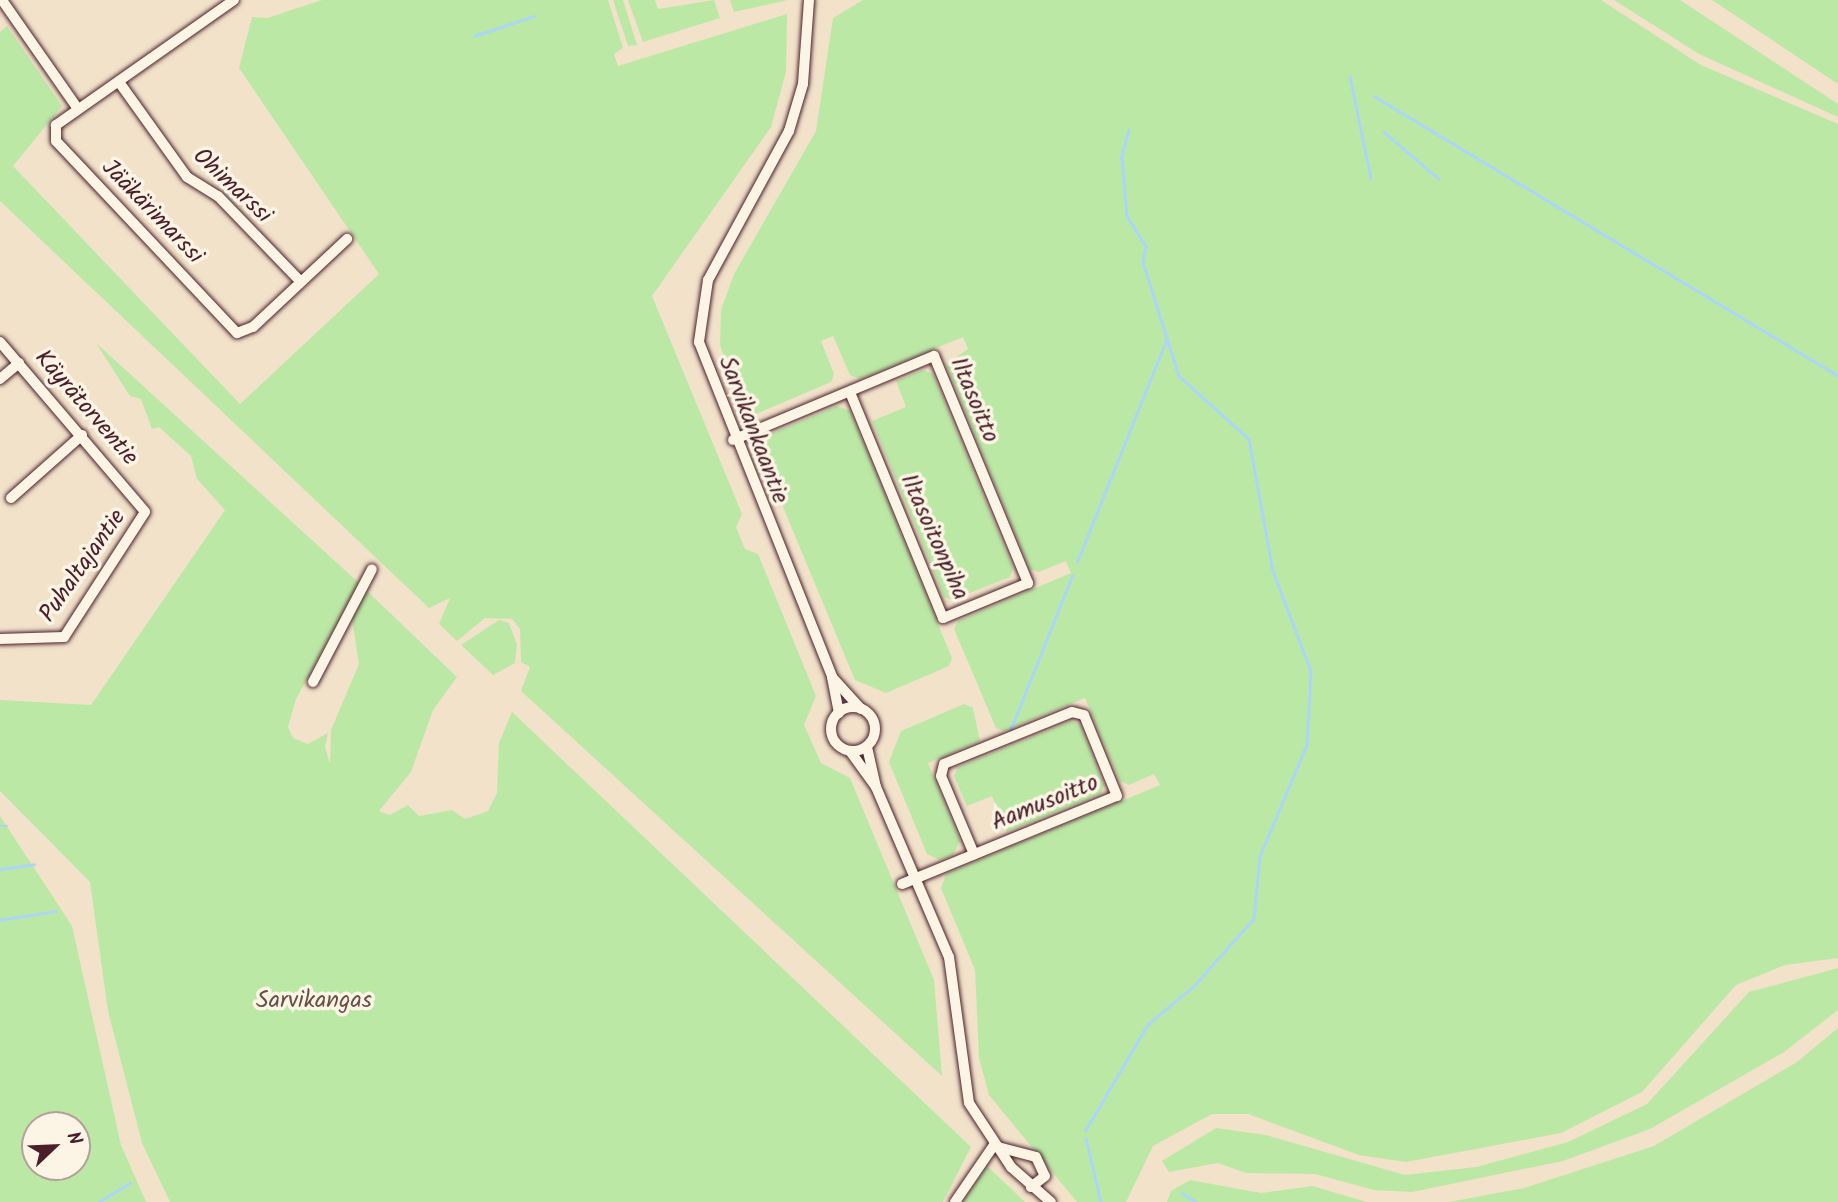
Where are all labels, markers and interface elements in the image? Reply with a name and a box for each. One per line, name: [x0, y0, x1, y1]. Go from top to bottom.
street label: Ohimarssi: [186, 142, 278, 230]
street label: Jääkärimarssi: [95, 154, 209, 270]
street label: Käyrätorventie: [28, 344, 144, 472]
street label: Sarvikankaantie: [712, 352, 794, 508]
street label: Iltasoitto: [943, 353, 1005, 447]
street label: Iltasoitonpiha: [893, 470, 975, 604]
street label: Puhaltajantie: [34, 504, 132, 628]
street label: Aamusoitto: [987, 769, 1103, 837]
park label: Sarvikangas: [256, 987, 372, 1015]
north arrow: [21, 1111, 91, 1181]
text: N: [57, 1127, 90, 1150]

